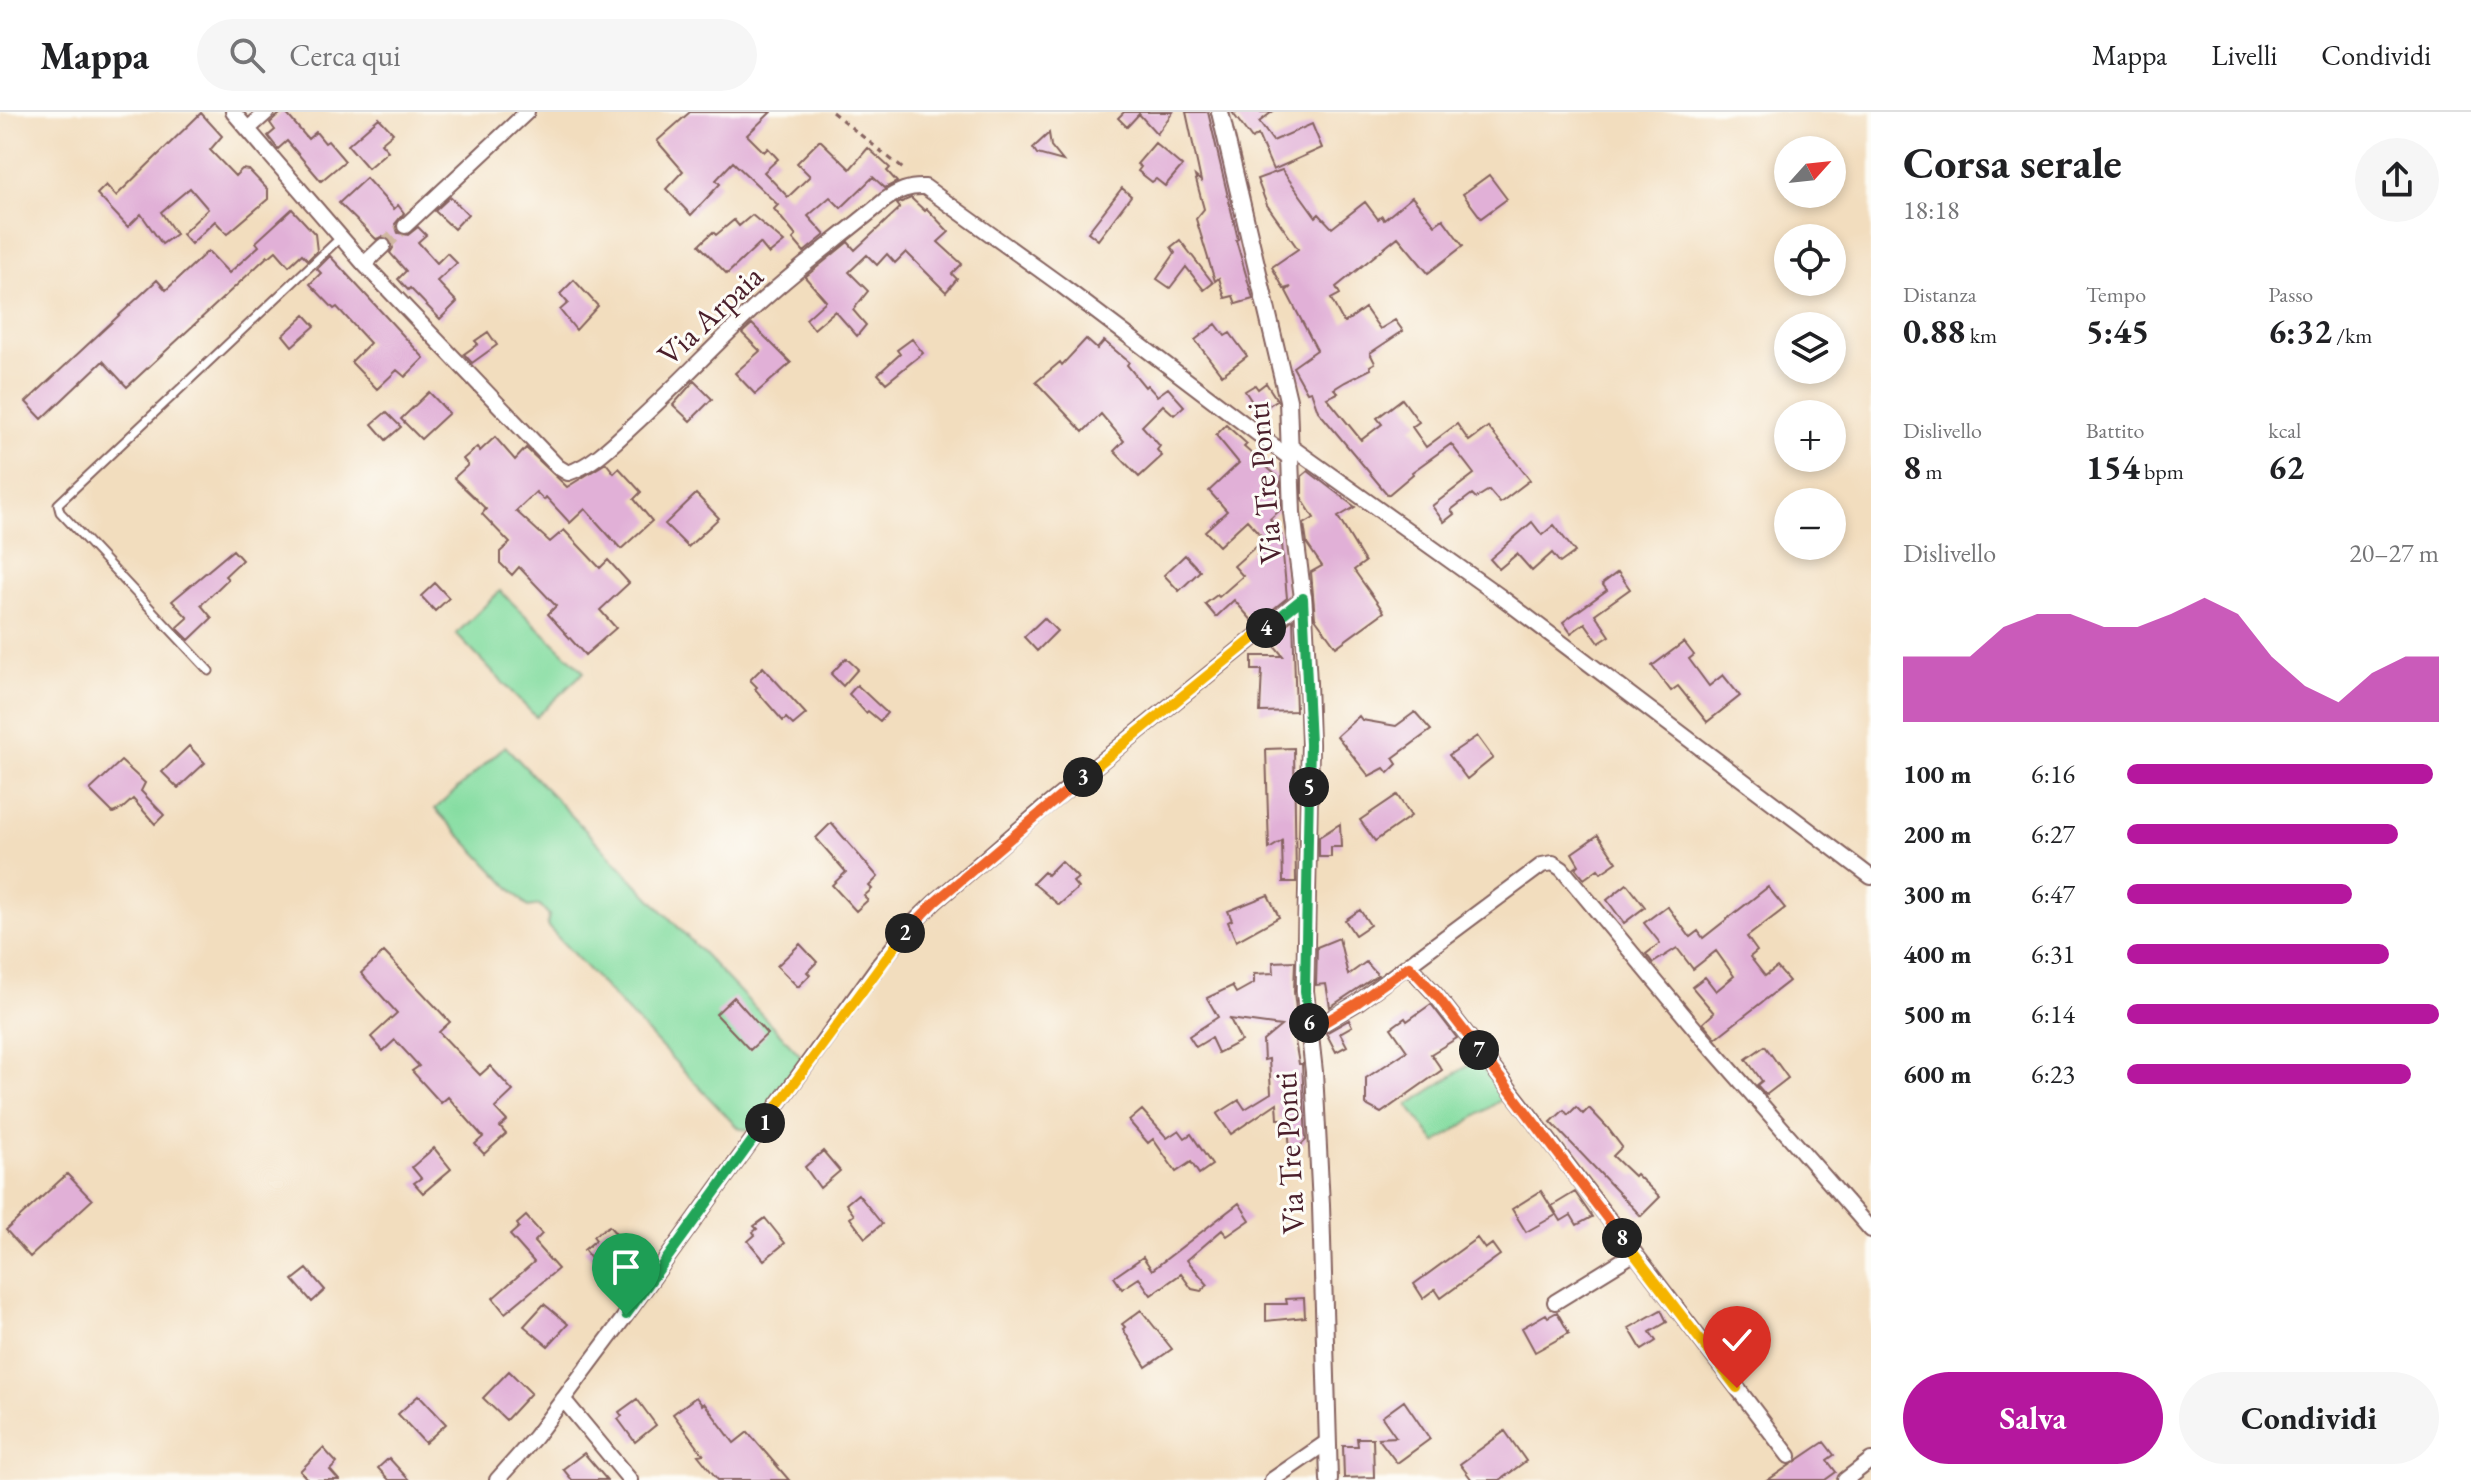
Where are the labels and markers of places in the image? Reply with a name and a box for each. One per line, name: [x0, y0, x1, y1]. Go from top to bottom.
pin: 4: [1246, 608, 1286, 648]
pin: 3: [1063, 757, 1103, 797]
pin: 5: [1289, 767, 1329, 807]
pin: 2: [885, 913, 925, 953]
pin: 6: [1289, 1003, 1329, 1043]
pin: 7: [1459, 1030, 1499, 1070]
pin: 1: [745, 1103, 785, 1143]
pin: 8: [1602, 1218, 1642, 1258]
pin: [592, 1233, 660, 1315]
pin: [1703, 1306, 1771, 1388]

